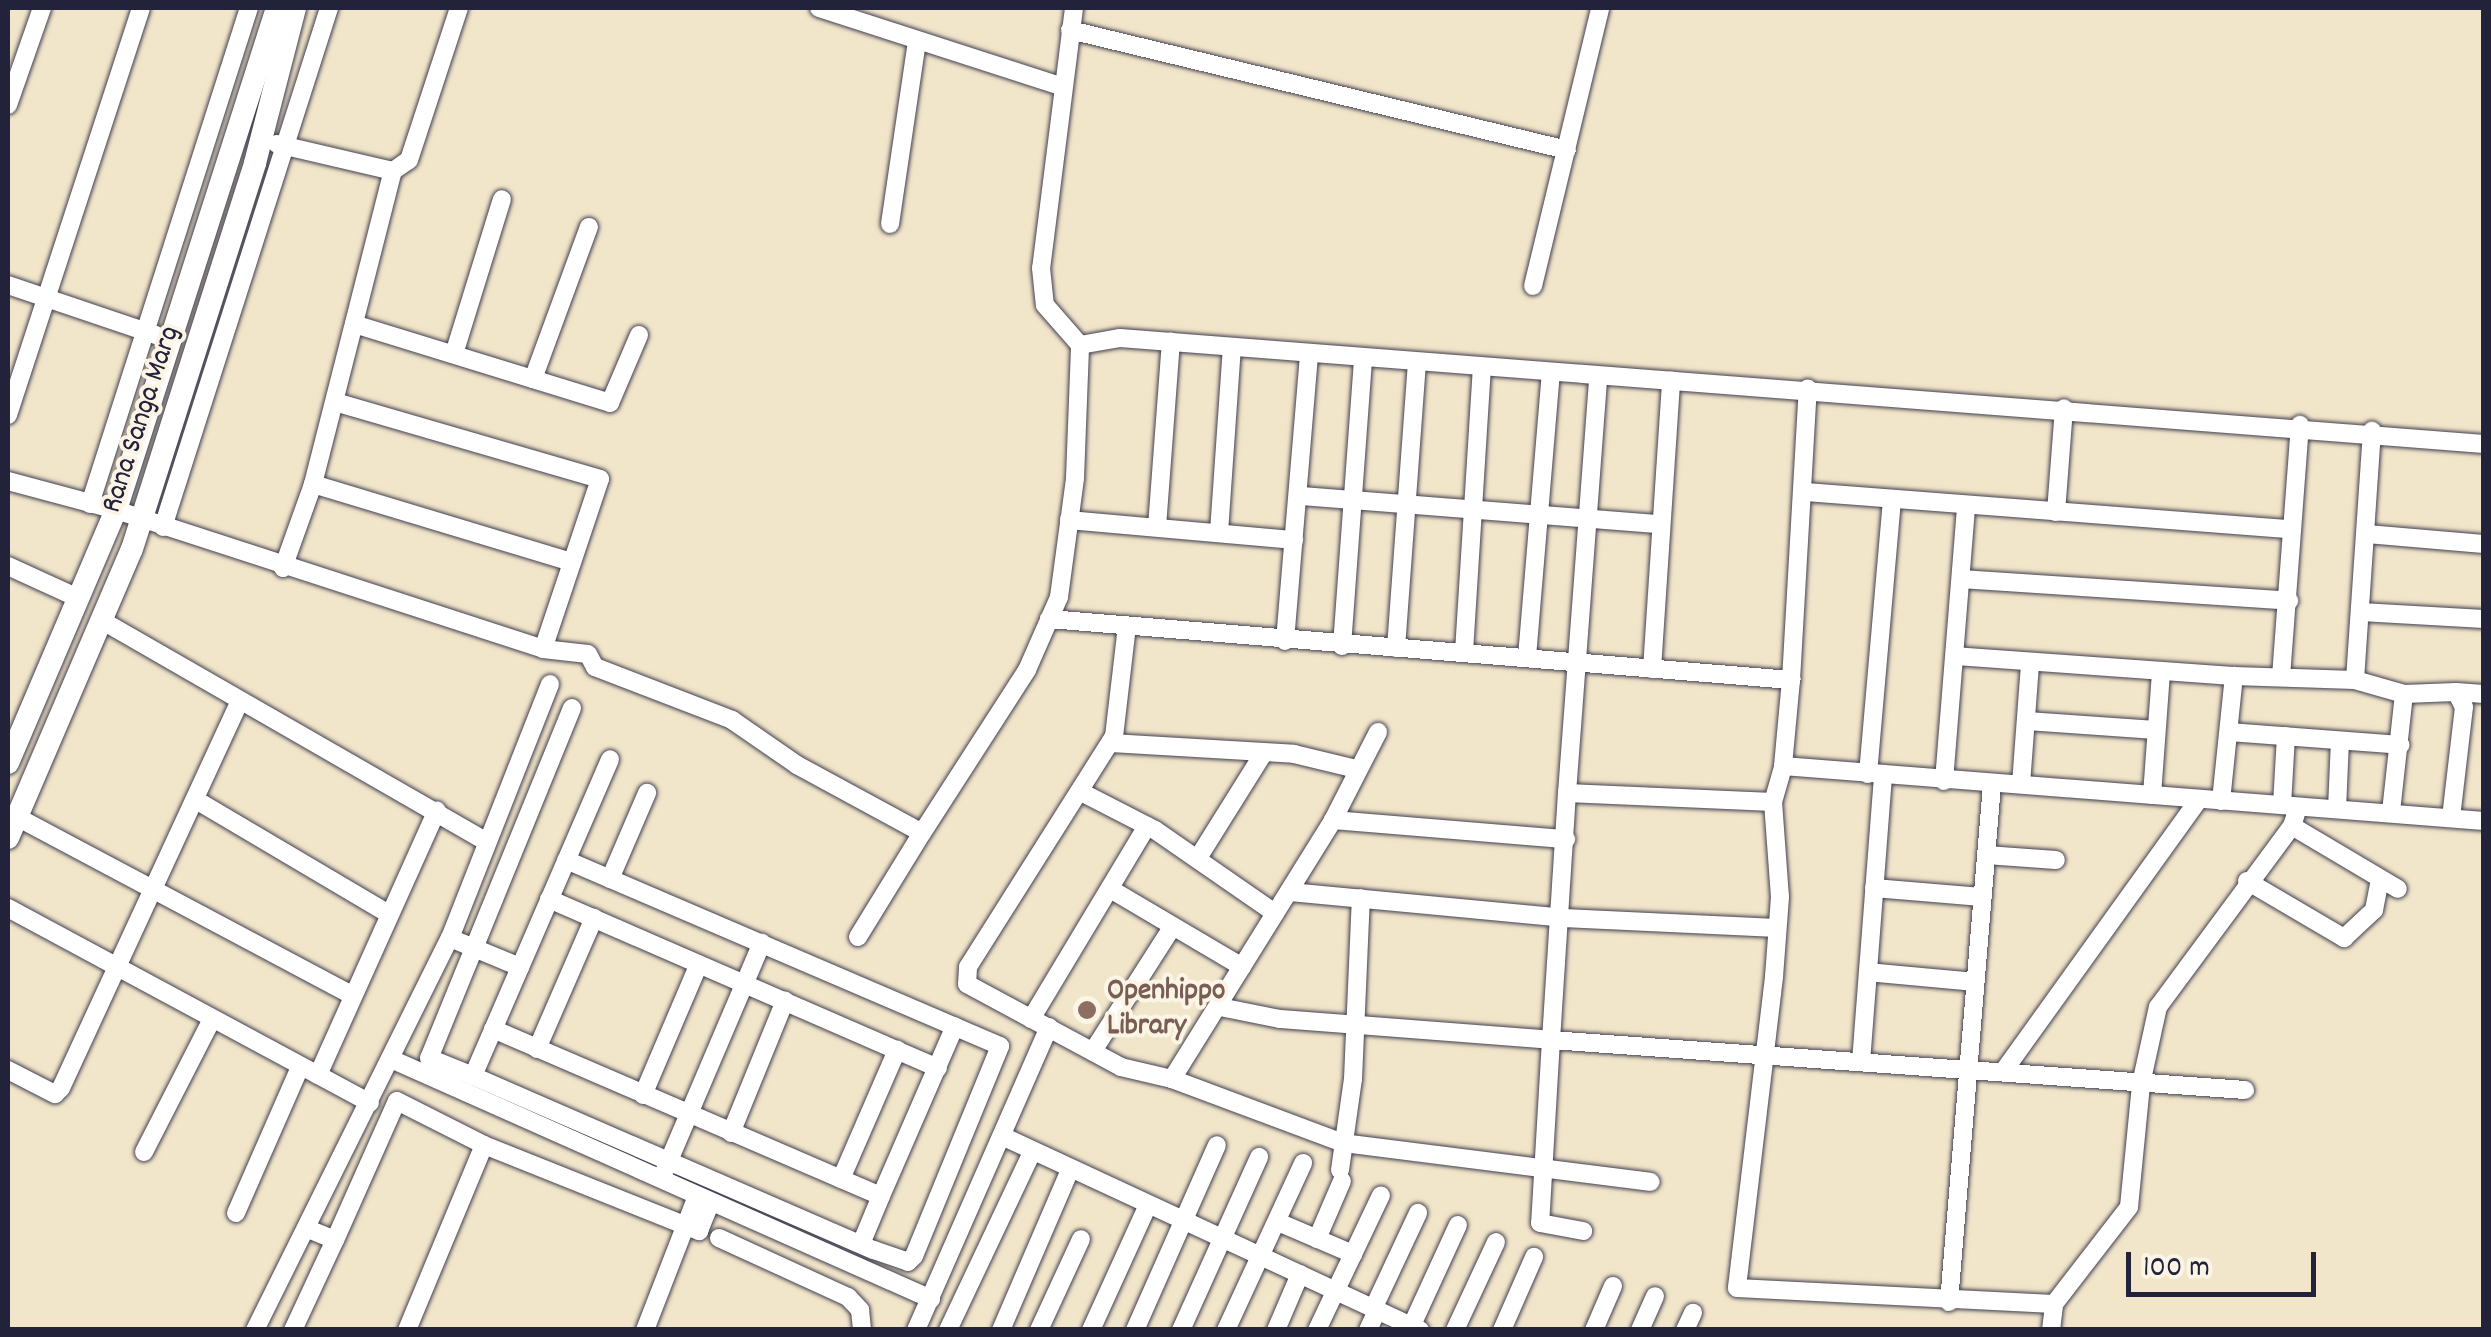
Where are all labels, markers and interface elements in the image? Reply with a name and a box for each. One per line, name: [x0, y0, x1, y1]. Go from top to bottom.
street label: Rana Sanga Marg: [96, 322, 190, 518]
place label: Openhippo Library: [1107, 975, 1225, 1046]
marker: Openhippo Library: [1076, 999, 1098, 1021]
scale bar: [2131, 1232, 2321, 1294]
text: 100 m: [2143, 1248, 2210, 1291]

